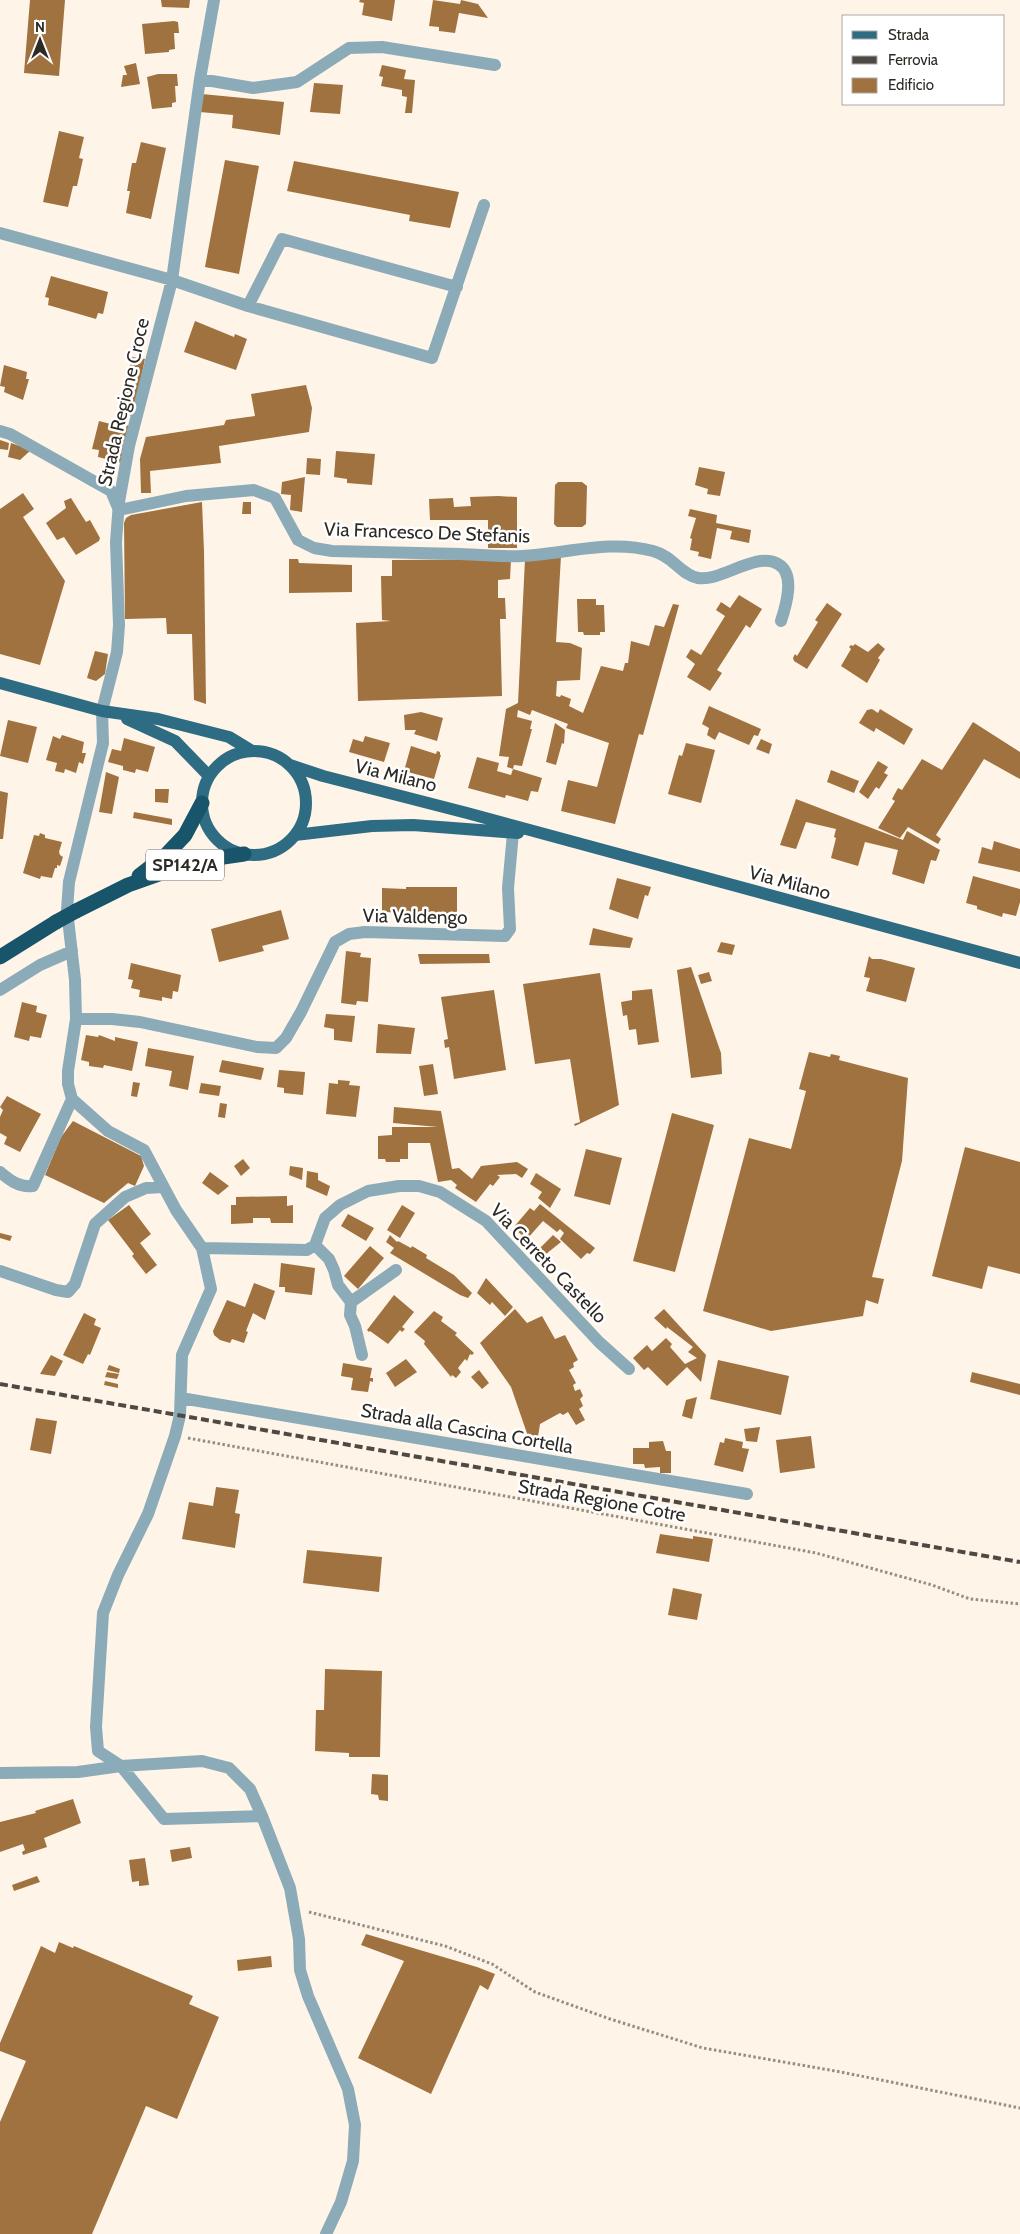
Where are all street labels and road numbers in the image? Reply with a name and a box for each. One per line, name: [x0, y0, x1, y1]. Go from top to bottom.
street label: Strada Regione Croce: [93, 316, 154, 488]
street label: Via Francesco De Stefanis: [324, 517, 531, 548]
street label: Via Milano: [352, 754, 439, 797]
road number: SP142/A: [146, 850, 224, 880]
street label: Via Milano: [746, 861, 833, 904]
street label: Via Valdengo: [362, 904, 468, 929]
street label: Via Cerreto Castello: [486, 1199, 612, 1328]
street label: Strada alla Cascina Cortella: [359, 1398, 575, 1458]
street label: Strada Regione Cotre: [516, 1474, 688, 1527]

